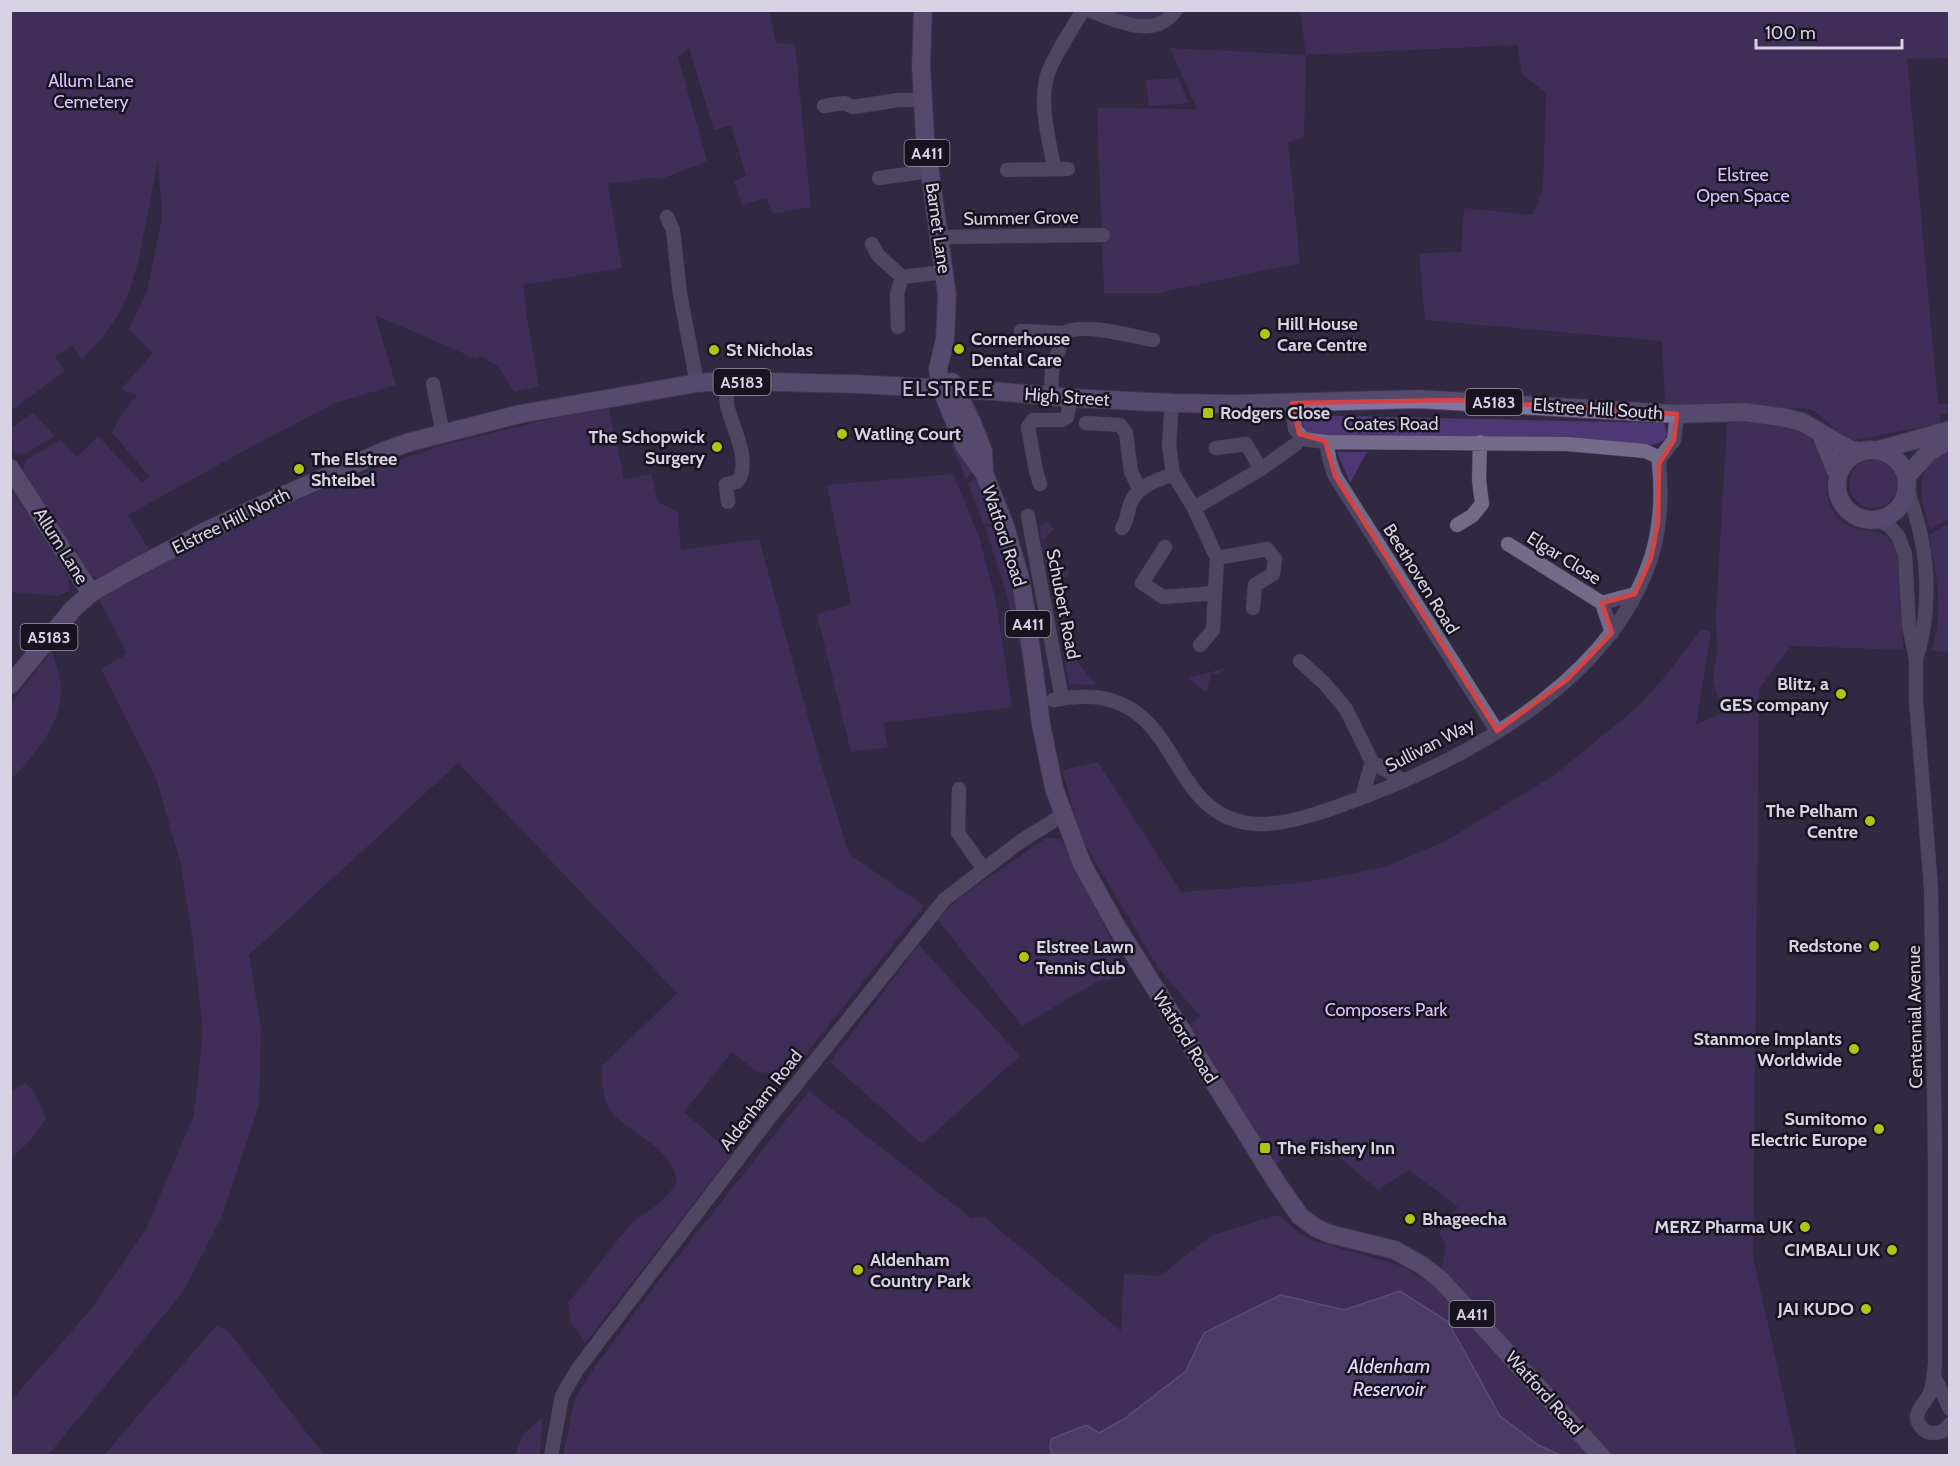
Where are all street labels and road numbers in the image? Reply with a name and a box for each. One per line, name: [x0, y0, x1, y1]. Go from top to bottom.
road number: A411: [904, 140, 950, 166]
street label: Barnet Lane: [921, 181, 955, 275]
street label: Summer Grove: [963, 206, 1079, 230]
road number: A5183: [714, 369, 771, 395]
street label: High Street: [1024, 383, 1110, 411]
road number: A5183: [1466, 389, 1522, 415]
street label: Elstree Hill South: [1532, 393, 1664, 425]
street label: Coates Road: [1344, 413, 1438, 435]
street label: Elstree Hill North: [168, 483, 294, 559]
street label: Watford Road: [977, 483, 1031, 589]
street label: Allum Lane: [29, 504, 93, 588]
street label: Beethoven Road: [1378, 520, 1464, 638]
street label: Elgar Close: [1523, 527, 1605, 589]
street label: Schubert Road: [1042, 547, 1084, 661]
road number: A411: [1006, 611, 1050, 637]
road number: A5183: [20, 624, 78, 650]
street label: Sullivan Way: [1382, 713, 1478, 777]
street label: Centennial Avenue: [1903, 945, 1927, 1089]
street label: Watford Road: [1148, 987, 1222, 1087]
street label: Aldenham Road: [715, 1045, 807, 1155]
road number: A411: [1450, 1301, 1494, 1327]
street label: Watford Road: [1501, 1347, 1587, 1439]

